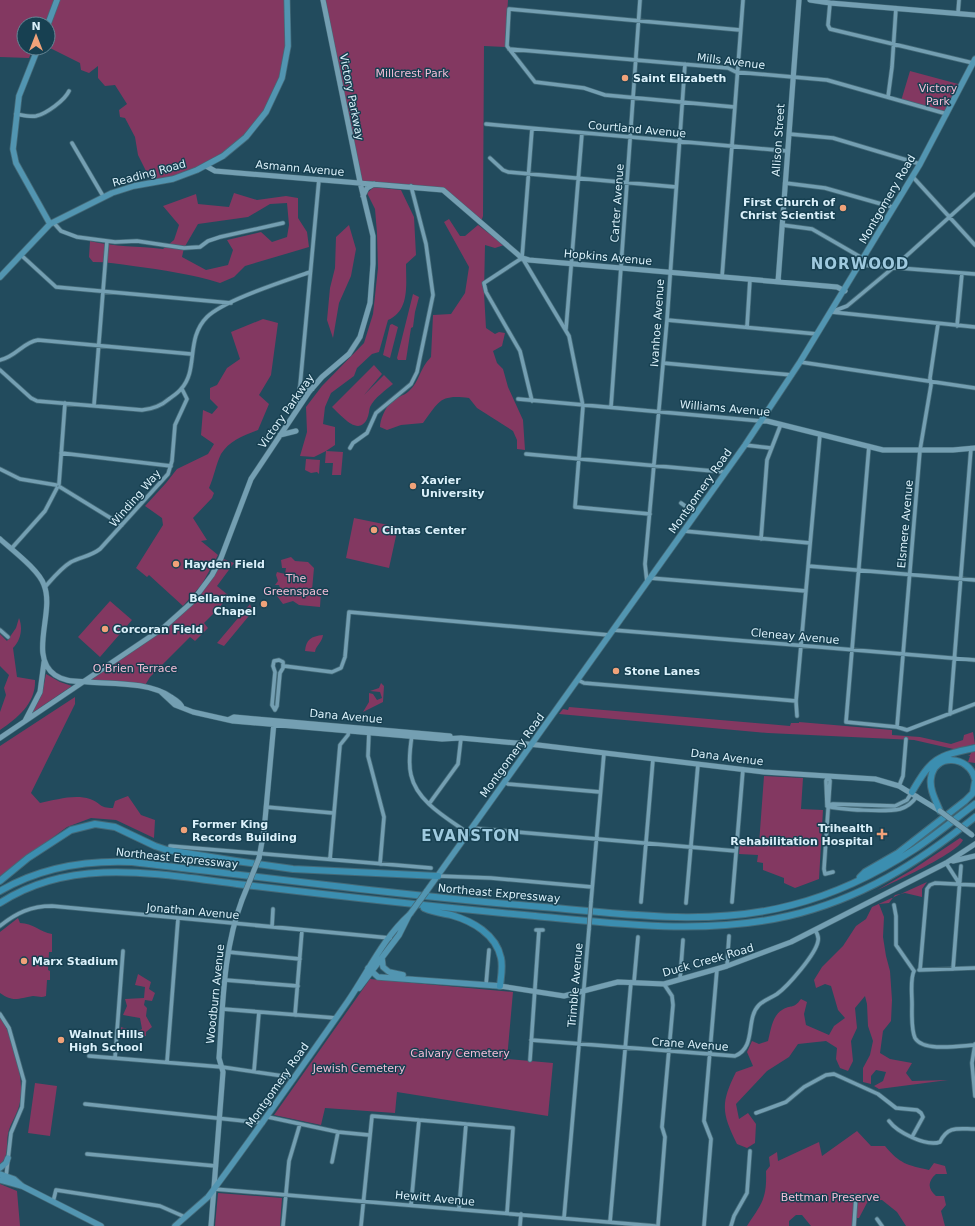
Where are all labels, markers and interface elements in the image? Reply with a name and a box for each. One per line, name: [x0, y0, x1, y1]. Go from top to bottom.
north arrow: [16, 16, 56, 56]
text: N: [31, 20, 41, 33]
street label: Mills Avenue: [696, 51, 766, 72]
street label: Victory Parkway: [337, 53, 366, 142]
park label: Millcrest Park: [375, 67, 449, 80]
place label: Saint Elizabeth: [633, 72, 726, 85]
marker: Saint Elizabeth: [620, 73, 630, 83]
park label: Victory Park: [919, 82, 958, 108]
street label: Allison Street: [769, 102, 788, 177]
street label: Courtland Avenue: [587, 119, 687, 140]
street label: Montgomery Road: [857, 152, 918, 246]
street label: Reading Road: [111, 157, 187, 190]
street label: Asmann Avenue: [255, 158, 345, 179]
street label: Carter Avenue: [608, 163, 627, 243]
place label: First Church of Christ Scientist: [740, 196, 835, 222]
marker: First Church of Christ Scientist: [838, 203, 848, 213]
street label: Hopkins Avenue: [563, 247, 653, 268]
district label: NORWOOD: [811, 255, 909, 273]
street label: Ivanhoe Avenue: [648, 278, 667, 368]
street label: Victory Parkway: [256, 371, 317, 451]
street label: Williams Avenue: [679, 398, 771, 419]
street label: Montgomery Road: [666, 446, 735, 536]
street label: Winding Way: [107, 467, 164, 530]
place label: Xavier University: [421, 474, 484, 500]
street label: Elsmere Avenue: [895, 479, 916, 569]
marker: Xavier University: [408, 481, 418, 491]
place label: Cintas Center: [382, 524, 467, 537]
marker: Cintas Center: [369, 525, 379, 535]
place label: Hayden Field: [184, 558, 265, 571]
marker: Hayden Field: [171, 559, 181, 569]
park label: The Greenspace: [263, 572, 329, 598]
place label: Bellarmine Chapel: [189, 592, 256, 618]
marker: Bellarmine Chapel: [259, 599, 269, 609]
place label: Corcoran Field: [113, 623, 203, 636]
marker: Corcoran Field: [100, 624, 110, 634]
street label: Cleneay Avenue: [750, 626, 840, 647]
park label: O’Brien Terrace: [93, 662, 178, 675]
place label: Stone Lanes: [624, 665, 701, 678]
marker: Stone Lanes: [611, 666, 621, 676]
street label: Dana Avenue: [309, 707, 383, 726]
street label: Montgomery Road: [478, 711, 547, 800]
street label: Dana Avenue: [690, 747, 764, 768]
place label: Former King Records Building: [192, 818, 297, 844]
place label: Trihealth Rehabilitation Hospital: [730, 822, 873, 848]
marker: Former King Records Building: [179, 825, 189, 835]
district label: EVANSTON: [421, 827, 521, 845]
marker: Trihealth Rehabilitation Hospital: [876, 828, 888, 840]
street label: Northeast Expressway: [115, 846, 239, 871]
street label: Northeast Expressway: [437, 882, 561, 905]
street label: Jonathan Avenue: [145, 901, 240, 922]
street label: Duck Creek Road: [661, 941, 755, 980]
street label: Trimble Avenue: [565, 942, 586, 1029]
street label: Woodburn Avenue: [204, 943, 227, 1045]
place label: Marx Stadium: [32, 955, 118, 968]
marker: Marx Stadium: [19, 956, 29, 966]
place label: Walnut Hills High School: [69, 1028, 144, 1054]
marker: Walnut Hills High School: [56, 1035, 66, 1045]
street label: Crane Avenue: [651, 1035, 729, 1054]
street label: Montgomery Road: [243, 1040, 312, 1130]
park label: Calvary Cemetery: [410, 1047, 510, 1060]
park label: Jewish Cemetery: [312, 1062, 406, 1075]
street label: Hewitt Avenue: [394, 1189, 476, 1208]
park label: Bettman Preserve: [781, 1191, 880, 1204]

